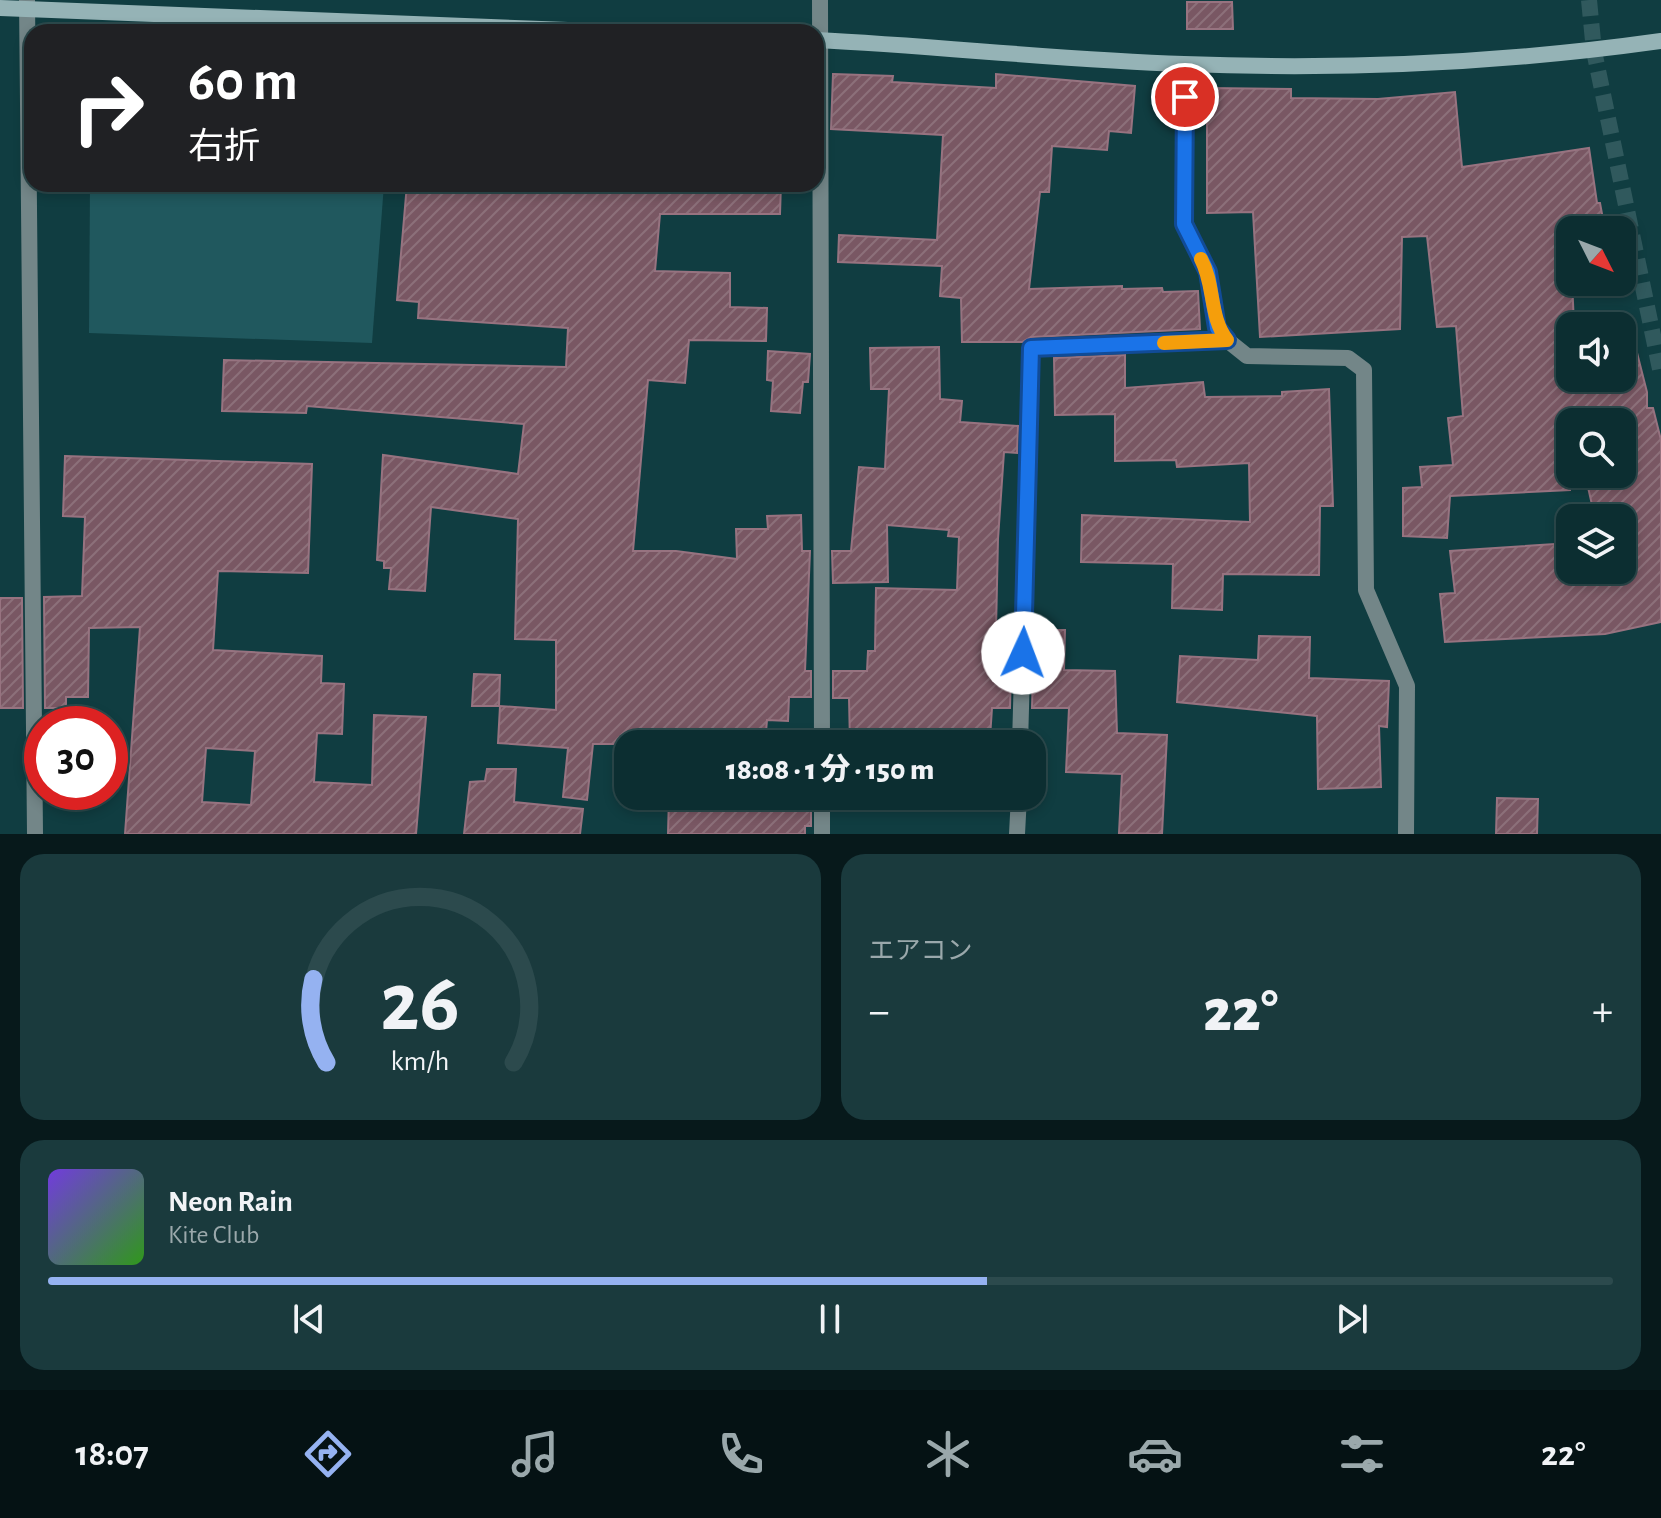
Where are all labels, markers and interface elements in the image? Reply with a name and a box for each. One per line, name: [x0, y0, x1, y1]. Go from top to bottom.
text: 60 m: [188, 54, 298, 110]
icon: right: [56, 56, 160, 160]
pin: [1151, 63, 1219, 131]
icon: arrive: [1163, 75, 1207, 119]
text: 右折: [188, 129, 260, 165]
north arrow: [1556, 216, 1636, 296]
map controls: [1556, 216, 1636, 584]
button: sound: [1556, 312, 1636, 392]
button: search: [1556, 408, 1636, 488]
button: layers: [1556, 504, 1636, 584]
position arrow: [981, 611, 1065, 695]
speed limit sign: 30: [24, 706, 128, 810]
text: 18:08 · 1 分 · 150 m: [726, 755, 934, 785]
text: エアコン: [869, 938, 973, 964]
text: 26: [381, 962, 460, 1046]
text: 22°: [1203, 982, 1278, 1042]
text: −: [869, 990, 890, 1034]
text: +: [1592, 990, 1613, 1034]
text: km/h: [391, 1047, 450, 1076]
text: Neon Rain: [168, 1187, 293, 1217]
text: Kite Club: [168, 1222, 259, 1248]
icon: previous: [287, 1297, 331, 1341]
icon: pause: [808, 1297, 852, 1341]
icon: next: [1330, 1297, 1374, 1341]
icon: directions: [300, 1426, 356, 1482]
icon: music: [507, 1426, 563, 1482]
icon: phone: [713, 1426, 769, 1482]
icon: climate: [920, 1426, 976, 1482]
icon: car: [1127, 1426, 1183, 1482]
icon: filters: [1334, 1426, 1390, 1482]
text: 18:07: [75, 1436, 149, 1472]
text: 22°: [1541, 1436, 1586, 1472]

